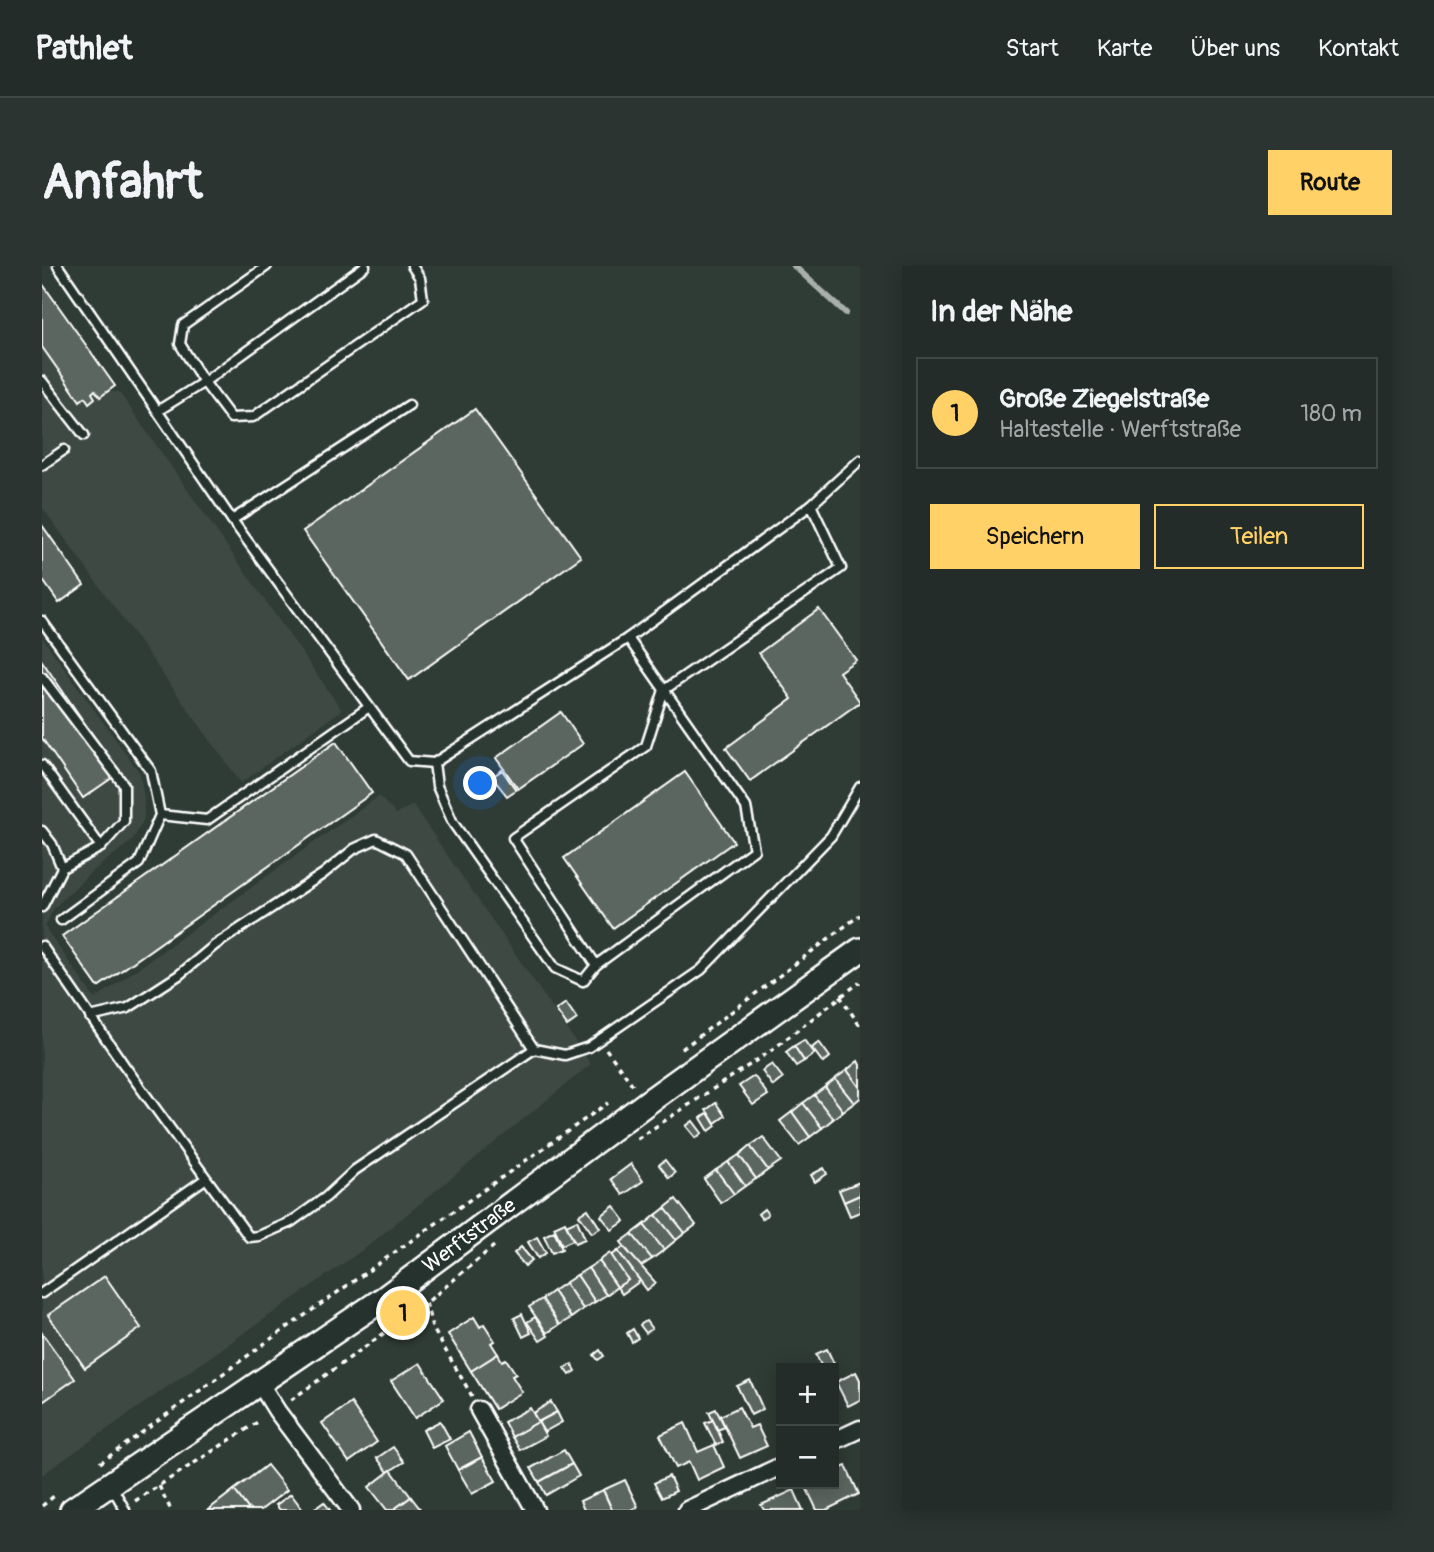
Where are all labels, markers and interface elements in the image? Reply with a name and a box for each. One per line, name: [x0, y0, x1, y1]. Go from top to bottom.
text: Pathlet: [35, 28, 132, 69]
text: Start: [1006, 34, 1059, 63]
text: Karte: [1097, 34, 1152, 63]
text: Über uns: [1190, 34, 1280, 63]
text: Kontakt: [1318, 34, 1399, 63]
button: Route: [1268, 150, 1392, 215]
text: Anfahrt: [42, 152, 202, 213]
text: In der Nähe: [930, 293, 1072, 330]
text: Große Ziegelstraße: [999, 383, 1209, 415]
text: 1: [951, 399, 960, 428]
text: 180 m: [1300, 399, 1362, 428]
text: Haltestelle · Werftstraße: [999, 415, 1241, 444]
button: Speichern: [930, 504, 1140, 569]
button: Teilen: [1154, 504, 1364, 569]
your location: [463, 766, 497, 800]
street label: Werftstraße: [417, 1191, 522, 1279]
pin: 1: [380, 1287, 426, 1339]
map controls: [776, 1363, 839, 1489]
button: +: [776, 1363, 839, 1426]
button: −: [776, 1426, 839, 1489]

